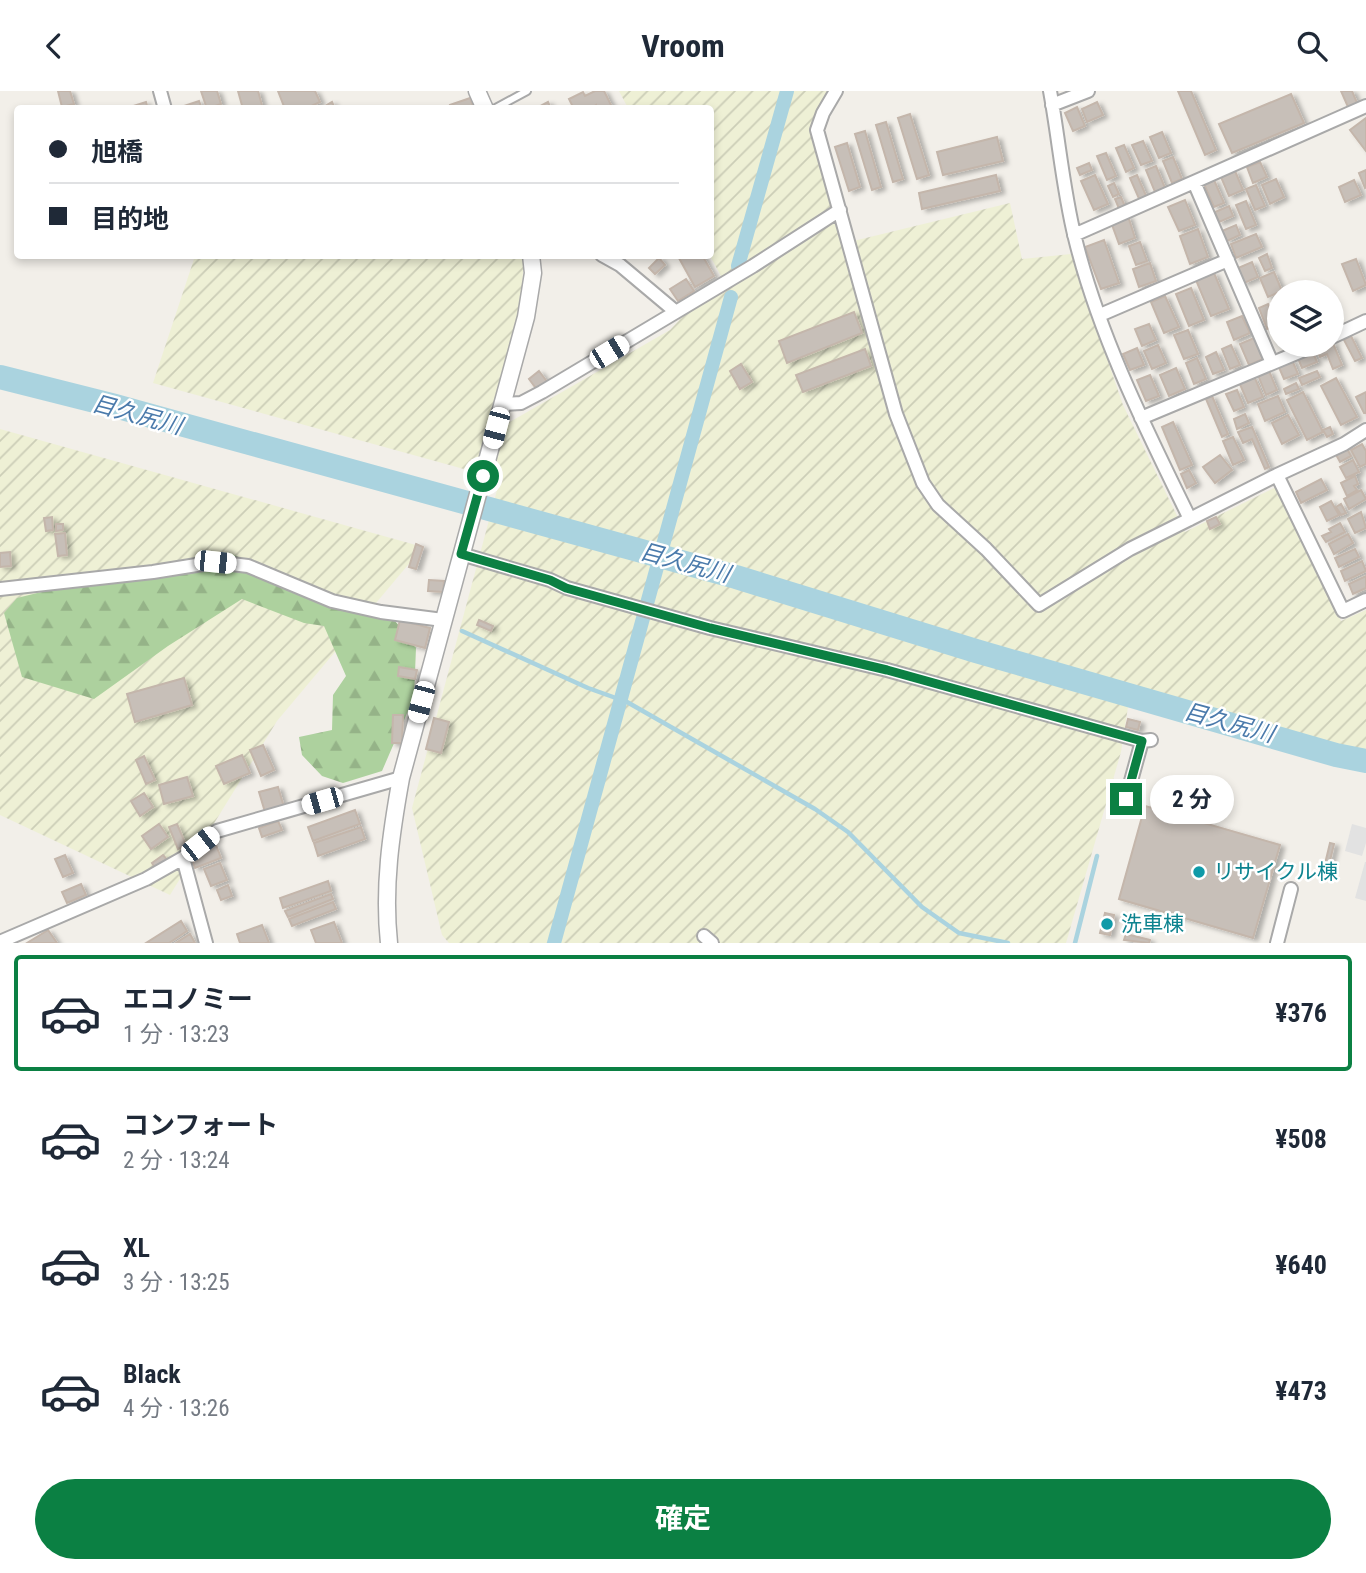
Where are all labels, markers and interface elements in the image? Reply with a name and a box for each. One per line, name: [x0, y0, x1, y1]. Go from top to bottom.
icon: back: [35, 27, 73, 65]
text: Vroom: [641, 27, 725, 65]
icon: search: [1293, 27, 1331, 65]
text: 旭橋: [91, 137, 143, 167]
text: 目的地: [91, 204, 169, 234]
map controls: [1267, 280, 1344, 357]
button: layers: [1267, 280, 1344, 357]
car: [586, 332, 633, 372]
water label: 目久尻川: [89, 390, 188, 441]
car: [481, 405, 512, 451]
route start: [467, 460, 499, 492]
water label: 目久尻川: [637, 538, 736, 589]
car: [194, 549, 237, 575]
car: [406, 679, 437, 725]
water label: 目久尻川: [1181, 698, 1280, 749]
callout: 2 分: [1150, 775, 1234, 823]
route end: [1110, 783, 1142, 815]
car: [299, 785, 346, 817]
text: 2 分: [1172, 786, 1212, 813]
car: [177, 823, 224, 865]
place label: リサイクル棟: [1213, 860, 1338, 884]
marker: リサイクル棟: [1191, 864, 1207, 880]
place label: 洗車棟: [1121, 912, 1184, 936]
marker: 洗車棟: [1099, 916, 1115, 932]
icon: car: [39, 982, 102, 1045]
text: エコノミー: [123, 984, 253, 1014]
text: ¥376: [1275, 998, 1327, 1028]
text: 1 分 · 13:23: [123, 1021, 230, 1048]
icon: car: [39, 1108, 102, 1171]
text: コンフォート: [123, 1110, 278, 1140]
text: ¥508: [1275, 1124, 1327, 1154]
text: 2 分 · 13:24: [123, 1147, 230, 1174]
text: XL: [123, 1233, 150, 1263]
icon: car: [39, 1234, 102, 1297]
text: ¥640: [1275, 1250, 1327, 1280]
text: 3 分 · 13:25: [123, 1269, 230, 1296]
text: Black: [123, 1359, 181, 1389]
icon: car: [39, 1360, 102, 1423]
text: ¥473: [1275, 1376, 1327, 1406]
text: 4 分 · 13:26: [123, 1395, 230, 1422]
button: 確定: [35, 1479, 1331, 1559]

